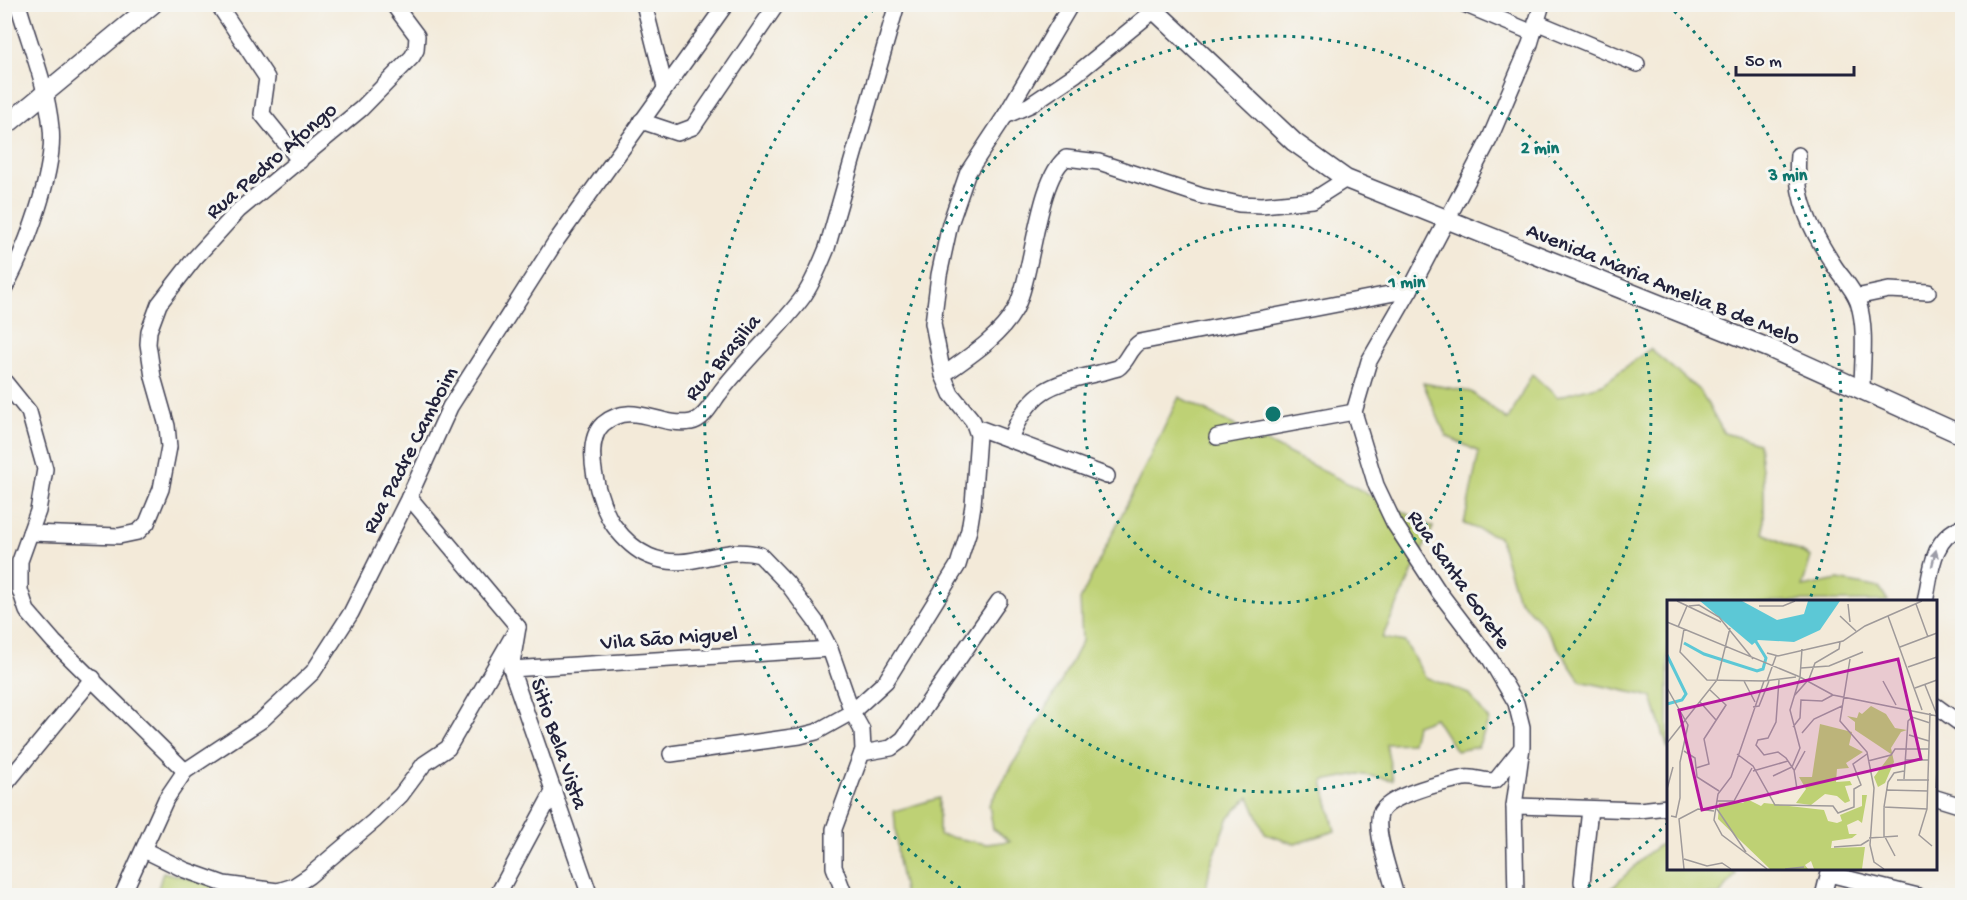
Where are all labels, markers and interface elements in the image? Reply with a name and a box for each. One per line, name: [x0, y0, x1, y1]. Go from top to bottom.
scale bar: [1736, 39, 1854, 77]
text: 50 m: [1745, 52, 1782, 73]
street label: Rua Pedro Afongo: [202, 98, 344, 226]
text: 2 min: [1521, 139, 1560, 160]
text: 3 min: [1768, 166, 1808, 187]
street label: Avenida Maria Amelia B de Melo: [1522, 219, 1803, 353]
text: 1 min: [1388, 273, 1426, 294]
street label: Rua Brasilia: [680, 309, 768, 407]
street label: Rua Padre Camboim: [358, 363, 465, 539]
centre of rings: [1263, 404, 1283, 424]
street label: Rua Santa Gorete: [1400, 506, 1516, 655]
one-way arrow: [1930, 549, 1940, 567]
inset map: [1667, 600, 1937, 870]
street label: Vila São Miguel: [599, 622, 739, 658]
street label: Sitio Bela Vista: [523, 676, 592, 814]

